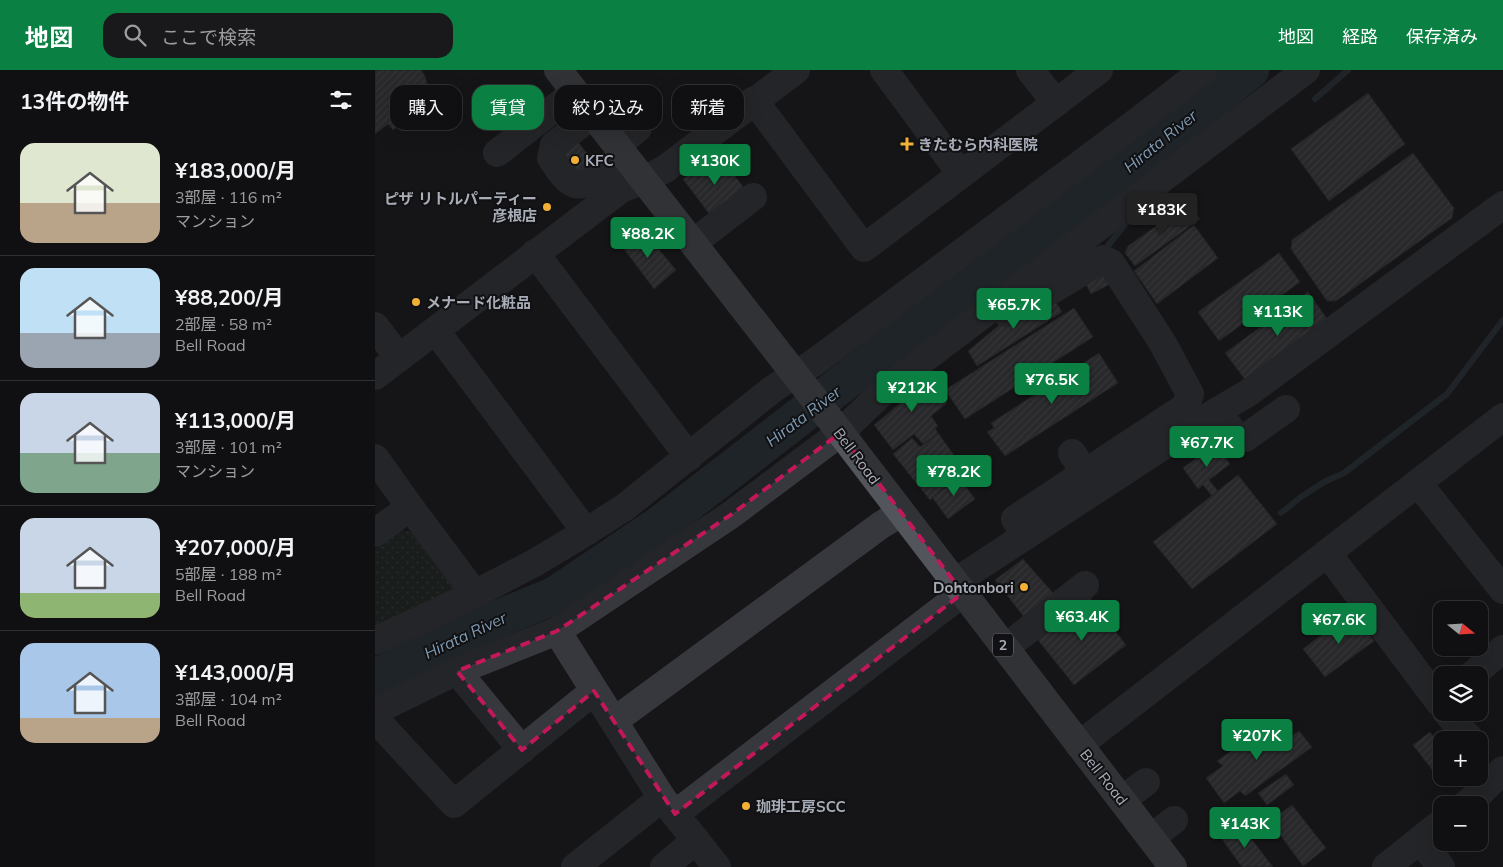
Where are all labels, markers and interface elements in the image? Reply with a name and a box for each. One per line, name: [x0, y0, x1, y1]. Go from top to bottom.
search box: [103, 13, 453, 58]
icon: search: [121, 21, 149, 49]
text: 地図: [25, 22, 73, 52]
text: ここで検索: [161, 25, 256, 49]
text: 地図: [1278, 25, 1314, 48]
text: 経路: [1342, 25, 1378, 48]
text: 保存済み: [1406, 25, 1478, 48]
chip: 購入: [390, 85, 462, 130]
chip: 賃貸: [472, 85, 544, 130]
chip: 絞り込み: [554, 85, 662, 130]
chip: 新着: [672, 85, 744, 130]
icon: filters: [327, 86, 355, 114]
text: 13件の物件: [20, 88, 129, 114]
water label: Hirata River: [1119, 105, 1202, 177]
place label: きたむら内科医院: [918, 135, 1038, 154]
marker: きたむら内科医院: [900, 137, 914, 151]
pin: ¥130K: [680, 144, 750, 186]
text: ¥130K: [690, 150, 740, 170]
place label: KFC: [585, 151, 614, 170]
marker: KFC: [569, 154, 581, 166]
text: ¥183,000/月: [175, 157, 296, 183]
icon: home: [60, 163, 120, 223]
text: 3部屋 · 116 m²: [175, 187, 282, 207]
place label: ピザ リトルパーティー 彦根店: [384, 189, 537, 225]
pin: ¥183K: [1127, 192, 1197, 235]
text: ¥183K: [1137, 199, 1187, 219]
marker: ピザ リトルパーティー 彦根店: [541, 201, 553, 213]
text: マンション: [175, 211, 255, 231]
pin: ¥88.2K: [607, 216, 689, 259]
text: ¥88.2K: [621, 223, 675, 243]
text: ¥88,200/月: [175, 284, 283, 310]
icon: home: [60, 288, 120, 348]
pin: ¥65.7K: [973, 288, 1055, 330]
place label: メナード化粧品: [426, 293, 531, 312]
text: ¥65.7K: [987, 294, 1041, 314]
pin: ¥113K: [1243, 294, 1313, 337]
marker: メナード化粧品: [410, 296, 422, 308]
text: ¥113K: [1253, 301, 1303, 321]
text: 2部屋 · 58 m²: [175, 314, 272, 334]
text: Bell Road: [175, 335, 246, 355]
pin: ¥76.5K: [1011, 362, 1093, 405]
text: ¥76.5K: [1025, 369, 1079, 389]
pin: ¥212K: [877, 370, 947, 413]
text: ¥212K: [887, 377, 937, 397]
water label: Hirata River: [762, 381, 845, 451]
text: ¥113,000/月: [175, 407, 296, 433]
icon: home: [60, 413, 120, 473]
street label: Bell Road: [829, 424, 885, 488]
pin: ¥67.7K: [1166, 426, 1248, 468]
text: ¥67.7K: [1180, 432, 1234, 452]
text: 3部屋 · 101 m²: [175, 437, 282, 457]
pin: ¥78.2K: [913, 454, 995, 497]
text: マンション: [175, 461, 255, 481]
text: ¥78.2K: [927, 461, 981, 481]
text: ¥207,000/月: [175, 534, 296, 560]
icon: home: [60, 538, 120, 598]
text: 5部屋 · 188 m²: [175, 564, 282, 584]
place label: Dohtonbori: [933, 578, 1014, 597]
marker: Dohtonbori: [1018, 581, 1030, 593]
text: Bell Road: [175, 585, 246, 605]
pin: ¥63.4K: [1041, 600, 1123, 642]
north arrow: [1433, 601, 1487, 656]
map controls: [1433, 601, 1488, 851]
pin: ¥67.6K: [1298, 602, 1380, 645]
text: ¥63.4K: [1055, 606, 1109, 626]
water label: Hirata River: [421, 607, 510, 663]
text: ¥67.6K: [1312, 609, 1366, 629]
road number: 2: [993, 634, 1013, 656]
text: ¥143,000/月: [175, 659, 296, 685]
icon: home: [60, 663, 120, 723]
button: layers: [1433, 666, 1488, 721]
text: 3部屋 · 104 m²: [175, 689, 282, 709]
text: Bell Road: [175, 710, 246, 730]
pin: ¥207K: [1222, 718, 1292, 761]
text: ¥207K: [1232, 725, 1282, 745]
button: +: [1433, 731, 1488, 786]
street label: Bell Road: [1076, 745, 1132, 809]
button: −: [1433, 796, 1488, 851]
place label: 珈琲工房SCC: [756, 797, 846, 816]
marker: 珈琲工房SCC: [740, 800, 752, 812]
pin: ¥143K: [1210, 806, 1280, 849]
text: ¥143K: [1220, 813, 1270, 833]

